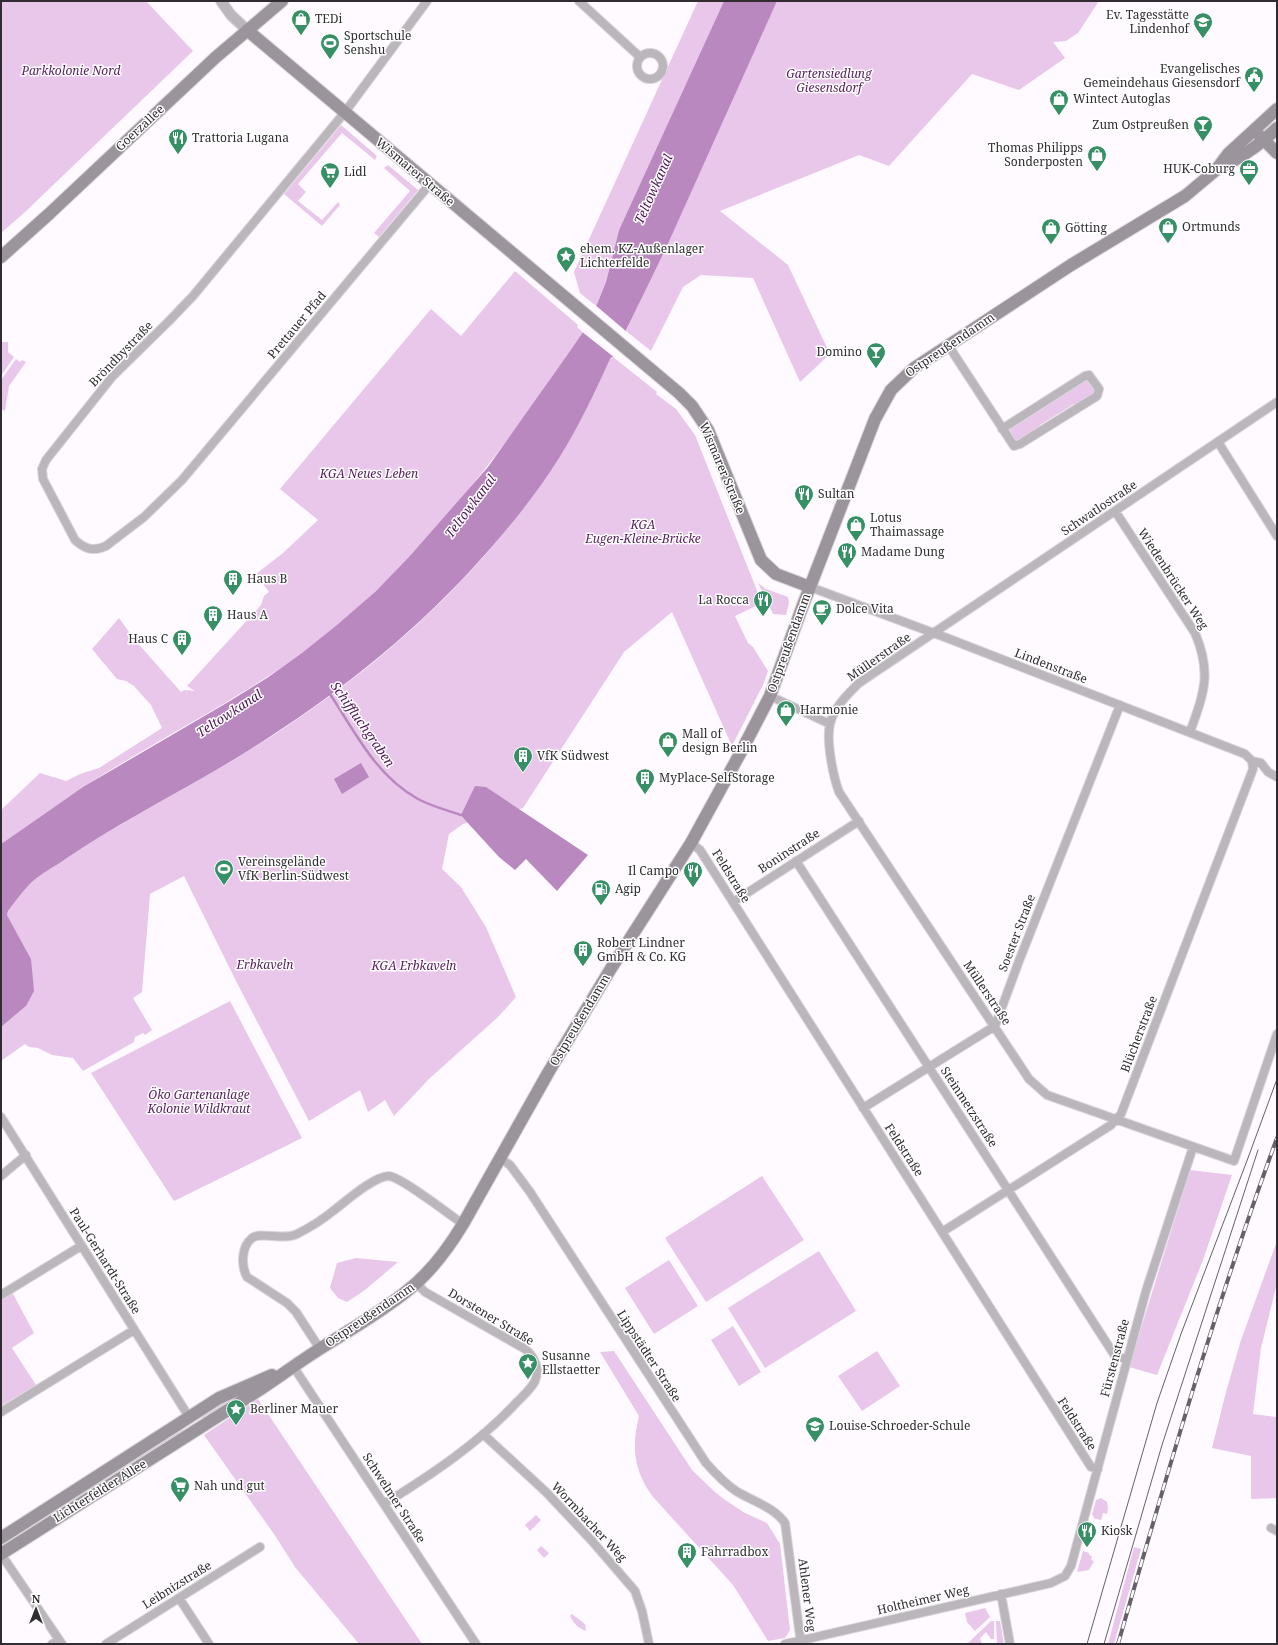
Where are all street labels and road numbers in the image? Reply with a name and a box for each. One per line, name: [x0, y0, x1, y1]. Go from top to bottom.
street label: Goerzallee: [112, 101, 168, 155]
street label: Wismarer Straße: [372, 134, 458, 210]
street label: Prettauer Pfad: [263, 287, 330, 362]
street label: Ostpreußendamm: [902, 308, 998, 381]
street label: Bröndbystraße: [85, 317, 156, 390]
street label: Wismarer Straße: [696, 419, 749, 516]
street label: Schwatlostraße: [1057, 476, 1140, 539]
street label: Wiedenbrücker Weg: [1134, 525, 1213, 633]
street label: Ostpreußendamm: [763, 591, 814, 695]
street label: Müllerstraße: [843, 628, 914, 685]
street label: Lindenstraße: [1012, 644, 1090, 687]
street label: Boninstraße: [755, 824, 823, 877]
street label: Feldstraße: [708, 846, 755, 906]
street label: Soester Straße: [994, 892, 1039, 974]
street label: Müllerstraße: [960, 957, 1015, 1028]
street label: Ostpreußendamm: [545, 971, 614, 1069]
street label: Blücherstraße: [1116, 993, 1161, 1075]
street label: Steinmetzstraße: [937, 1063, 1002, 1150]
street label: Feldstraße: [881, 1120, 928, 1180]
street label: Paul-Gerhardt-Straße: [66, 1204, 145, 1317]
street label: Ostpreußendamm: [322, 1278, 418, 1351]
street label: Dorstener Straße: [445, 1284, 537, 1349]
street label: Lippstädter Straße: [613, 1307, 686, 1405]
street label: Fürstenstraße: [1096, 1317, 1133, 1399]
street label: Feldstraße: [1054, 1394, 1101, 1454]
street label: Schwelmer Straße: [359, 1449, 430, 1546]
street label: Lichterfelder Allee: [50, 1455, 150, 1526]
street label: Wormbacher Weg: [548, 1478, 631, 1566]
street label: Leibnizstraße: [139, 1556, 215, 1613]
street label: Ahlener Weg: [795, 1557, 821, 1633]
street label: Holtheimer Weg: [875, 1581, 971, 1618]

